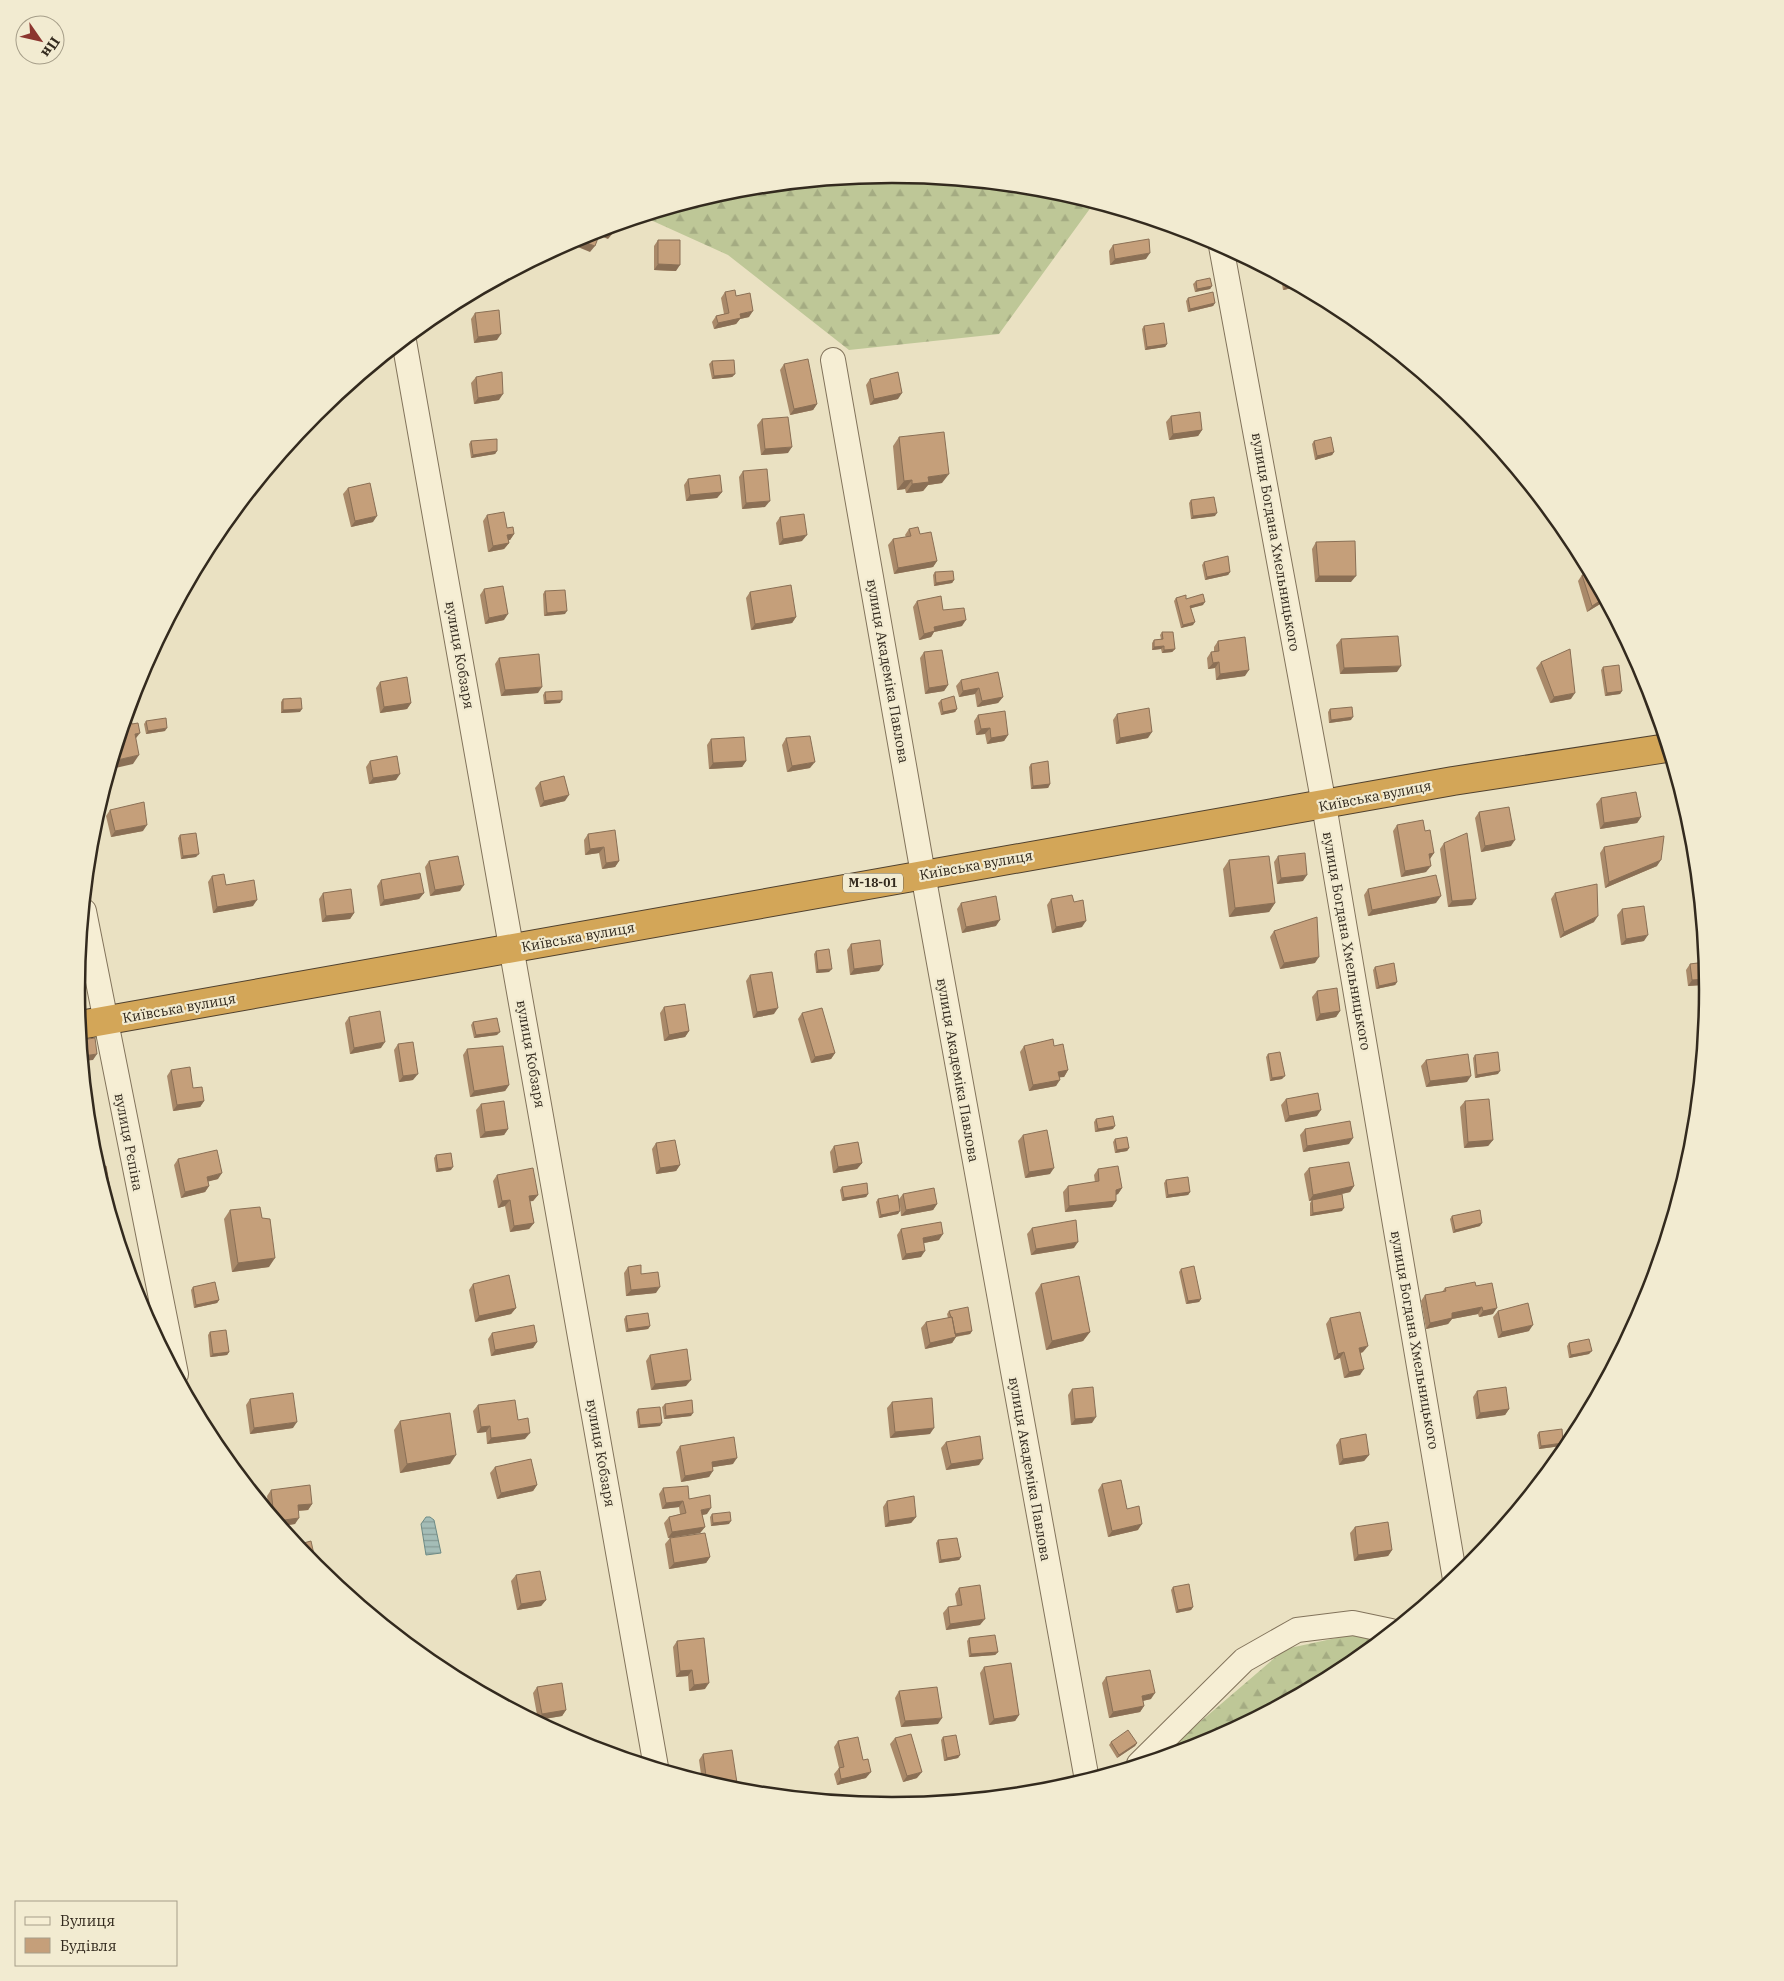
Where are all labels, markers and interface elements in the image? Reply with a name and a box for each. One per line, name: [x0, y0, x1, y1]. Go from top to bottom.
north arrow: [15, 15, 65, 65]
text: Пн: [37, 34, 64, 61]
street label: вулиця Богдана Хмельницького: [1248, 431, 1304, 653]
street label: вулиця Академіка Павлова: [863, 578, 913, 765]
street label: вулиця Кобзаря: [442, 600, 478, 710]
street label: Київська вулиця: [1317, 776, 1433, 816]
street label: вулиця Богдана Хмельницького: [1319, 830, 1375, 1052]
street label: Київська вулиця: [918, 846, 1034, 884]
road number: М-18-01: [843, 874, 903, 892]
street label: Київська вулиця: [520, 918, 636, 956]
street label: вулиця Академіка Павлова: [933, 977, 983, 1164]
street label: Київська вулиця: [121, 989, 237, 1027]
street label: вулиця Кобзаря: [513, 999, 549, 1109]
street label: вулиця Рєпіна: [111, 1092, 147, 1193]
street label: вулиця Богдана Хмельницького: [1387, 1229, 1443, 1451]
street label: вулиця Академіка Павлова: [1005, 1376, 1055, 1563]
street label: вулиця Кобзаря: [583, 1398, 619, 1508]
legend: [15, 1901, 178, 1966]
text: Вулиця: [60, 1911, 115, 1930]
text: Будівля: [60, 1936, 117, 1955]

